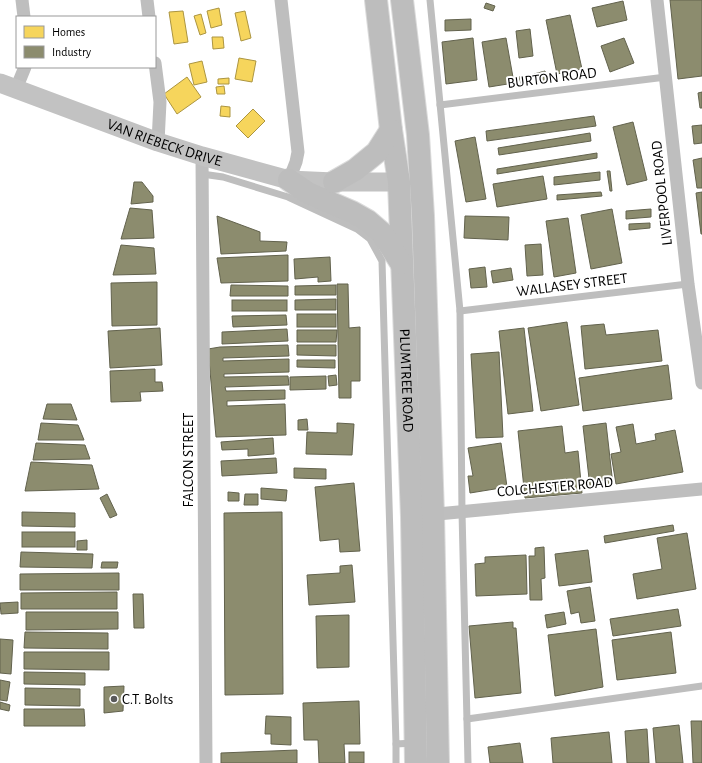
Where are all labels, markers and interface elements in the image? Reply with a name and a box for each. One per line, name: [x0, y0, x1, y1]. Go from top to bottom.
legend: [16, 16, 156, 68]
text: Homes: [52, 26, 85, 38]
text: Industry: [52, 46, 91, 59]
street label: BURTON ROAD: [506, 65, 598, 91]
street label: VAN RIEBECK DRIVE: [105, 116, 224, 169]
street label: LIVERPOOL ROAD: [649, 139, 675, 246]
street label: WALLASEY STREET: [516, 271, 629, 299]
street label: PLUMTREE ROAD: [397, 328, 416, 433]
street label: FALCON STREET: [181, 412, 196, 507]
street label: COLCHESTER ROAD: [496, 474, 614, 500]
place label: C.T. Bolts: [122, 692, 173, 707]
marker: C.T. Bolts: [109, 694, 119, 704]

